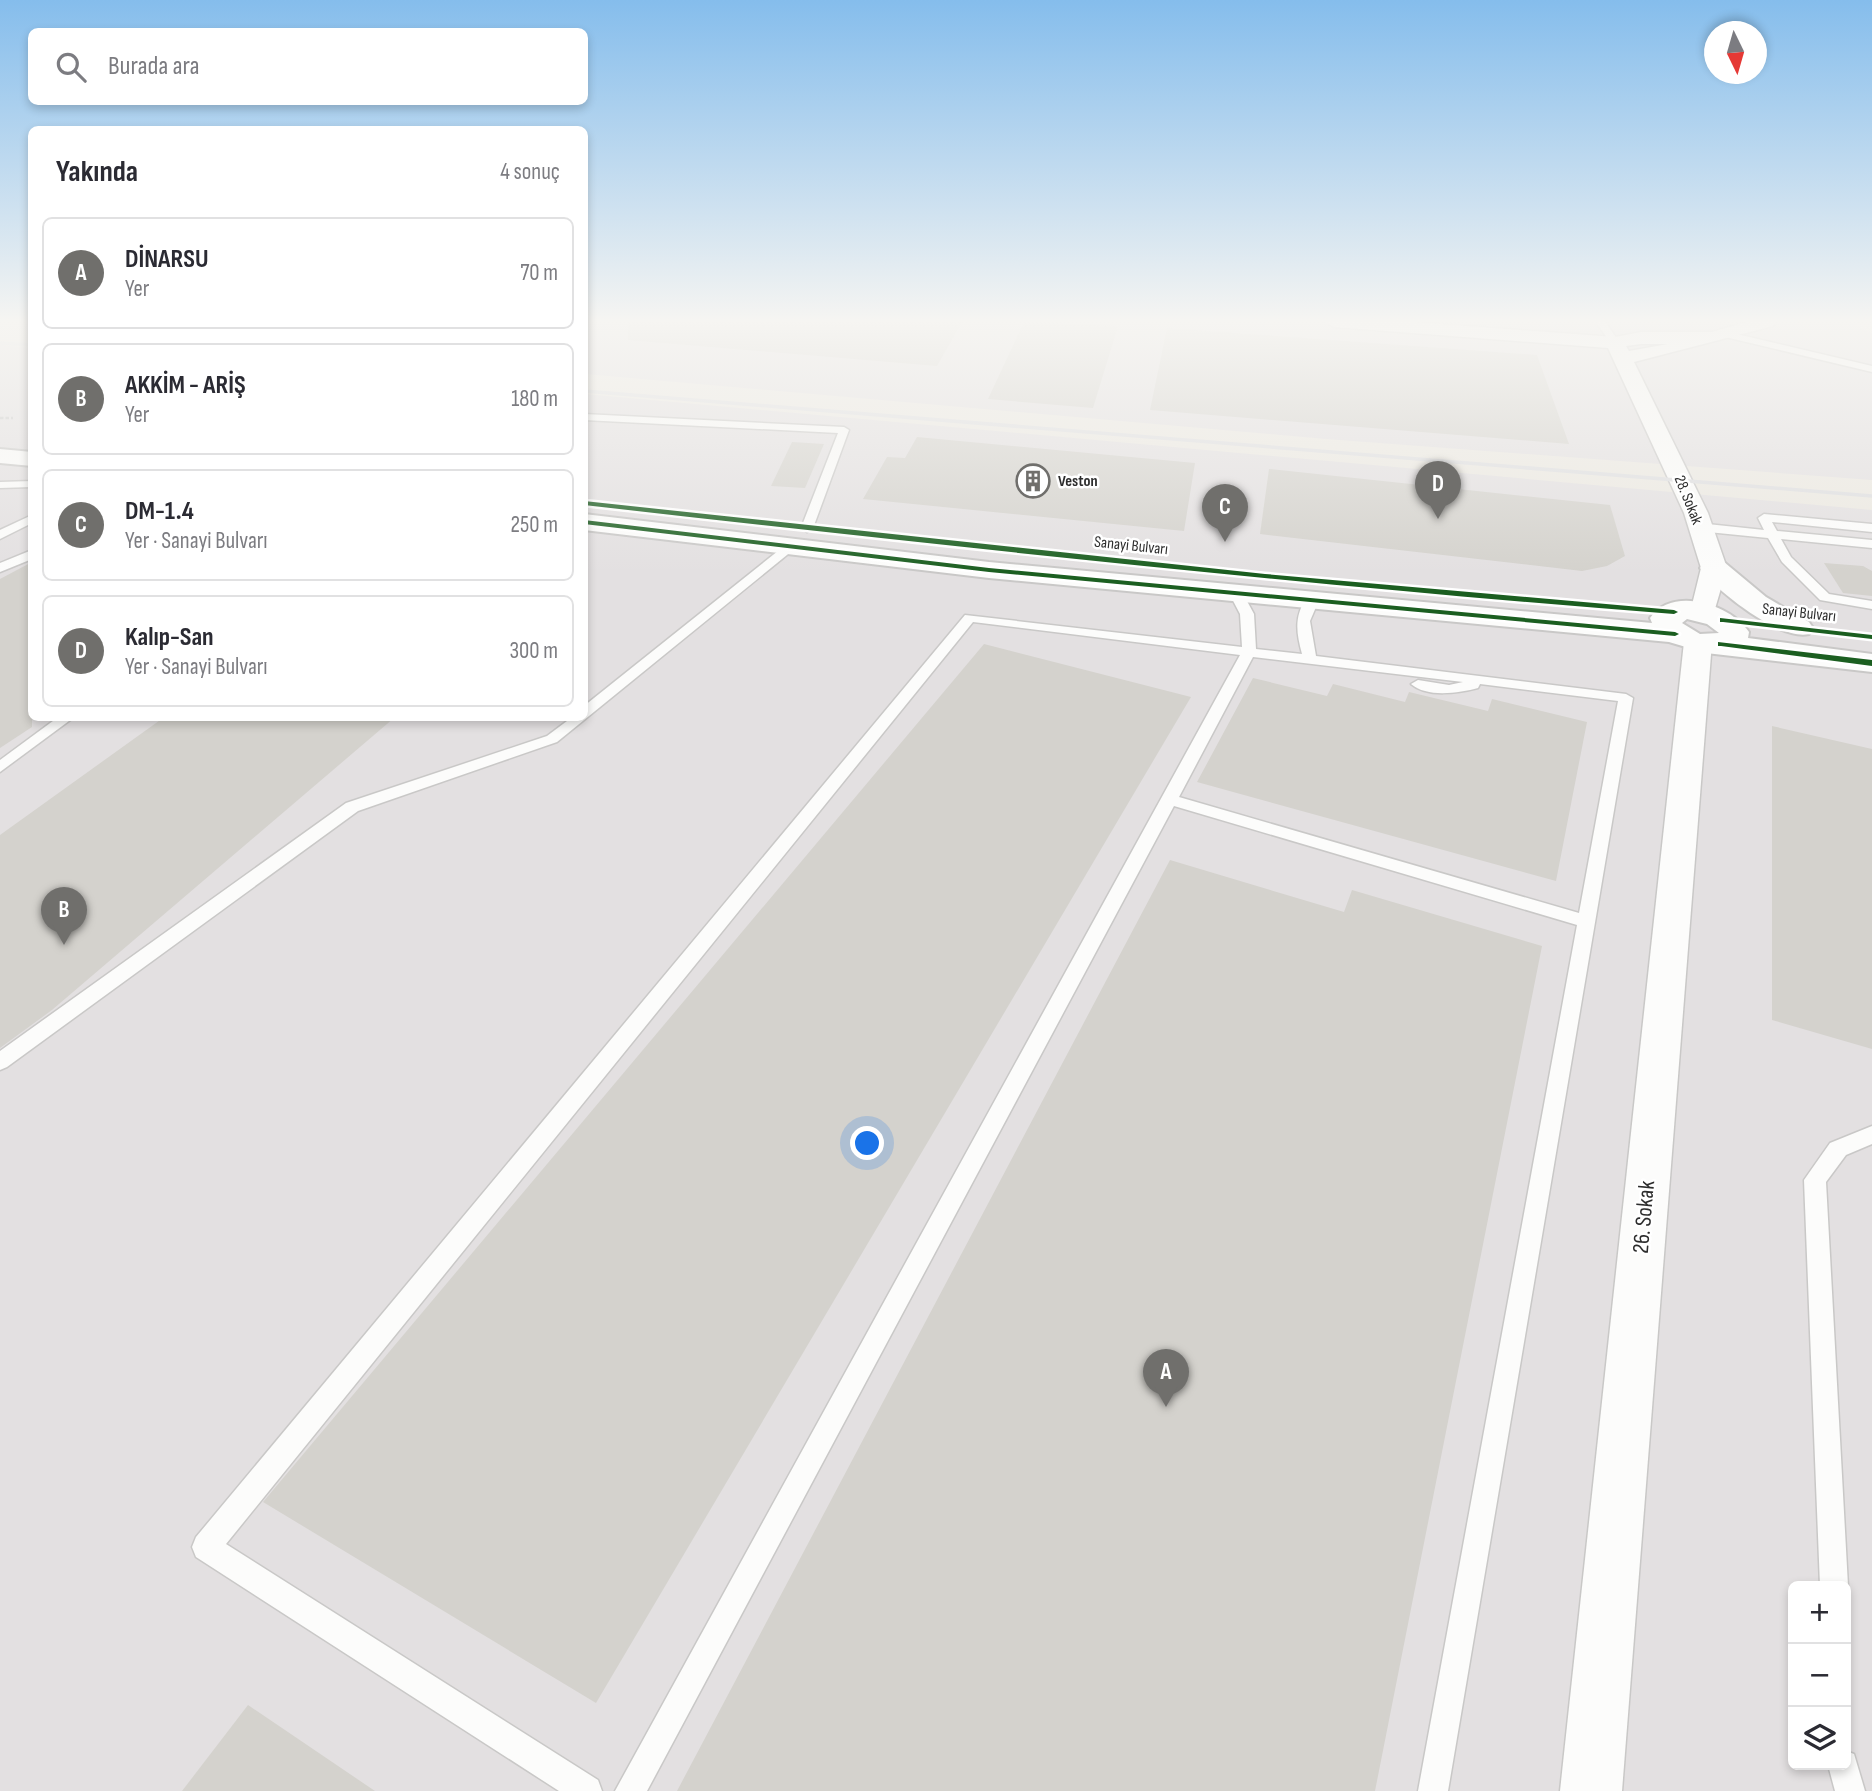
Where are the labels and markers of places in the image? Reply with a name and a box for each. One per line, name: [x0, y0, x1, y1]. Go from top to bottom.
pin: D: [1415, 461, 1461, 519]
building icon: Veston: [1014, 462, 1052, 500]
place label: Veston: [1058, 472, 1098, 491]
pin: C: [1202, 484, 1248, 542]
pin: B: [41, 887, 87, 945]
pin: A: [1143, 1349, 1189, 1407]

